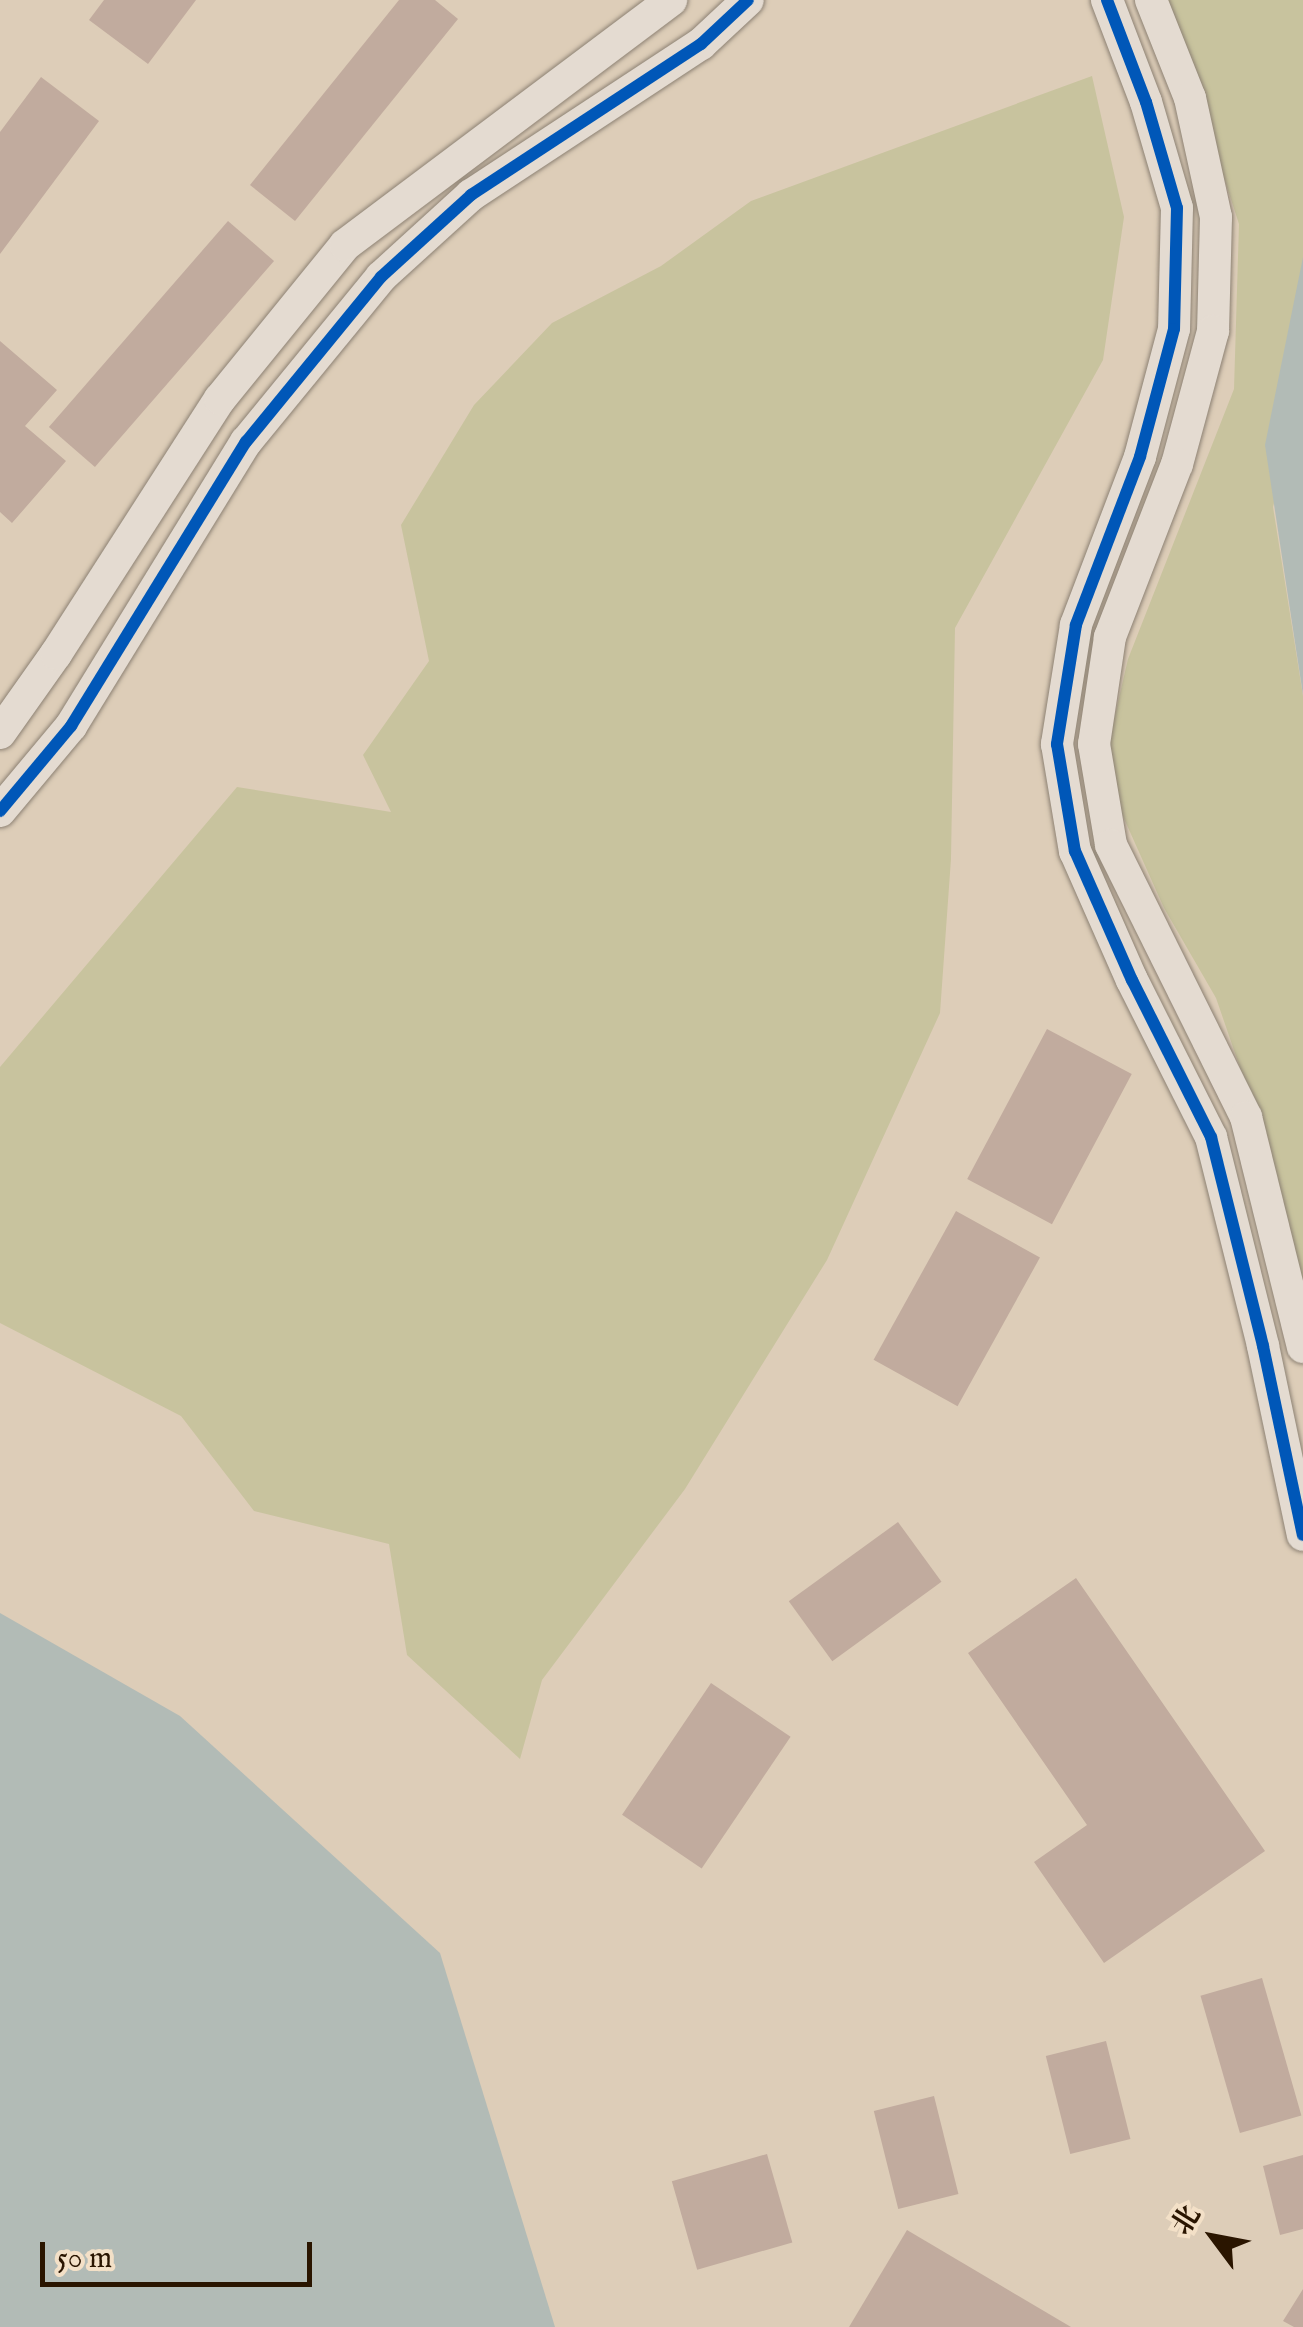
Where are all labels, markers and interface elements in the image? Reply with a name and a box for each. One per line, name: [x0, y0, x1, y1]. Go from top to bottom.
north arrow: [1163, 2187, 1263, 2287]
text: 北: [1165, 2200, 1209, 2242]
scale bar: [45, 2222, 318, 2284]
text: 50 m: [57, 2240, 112, 2278]

